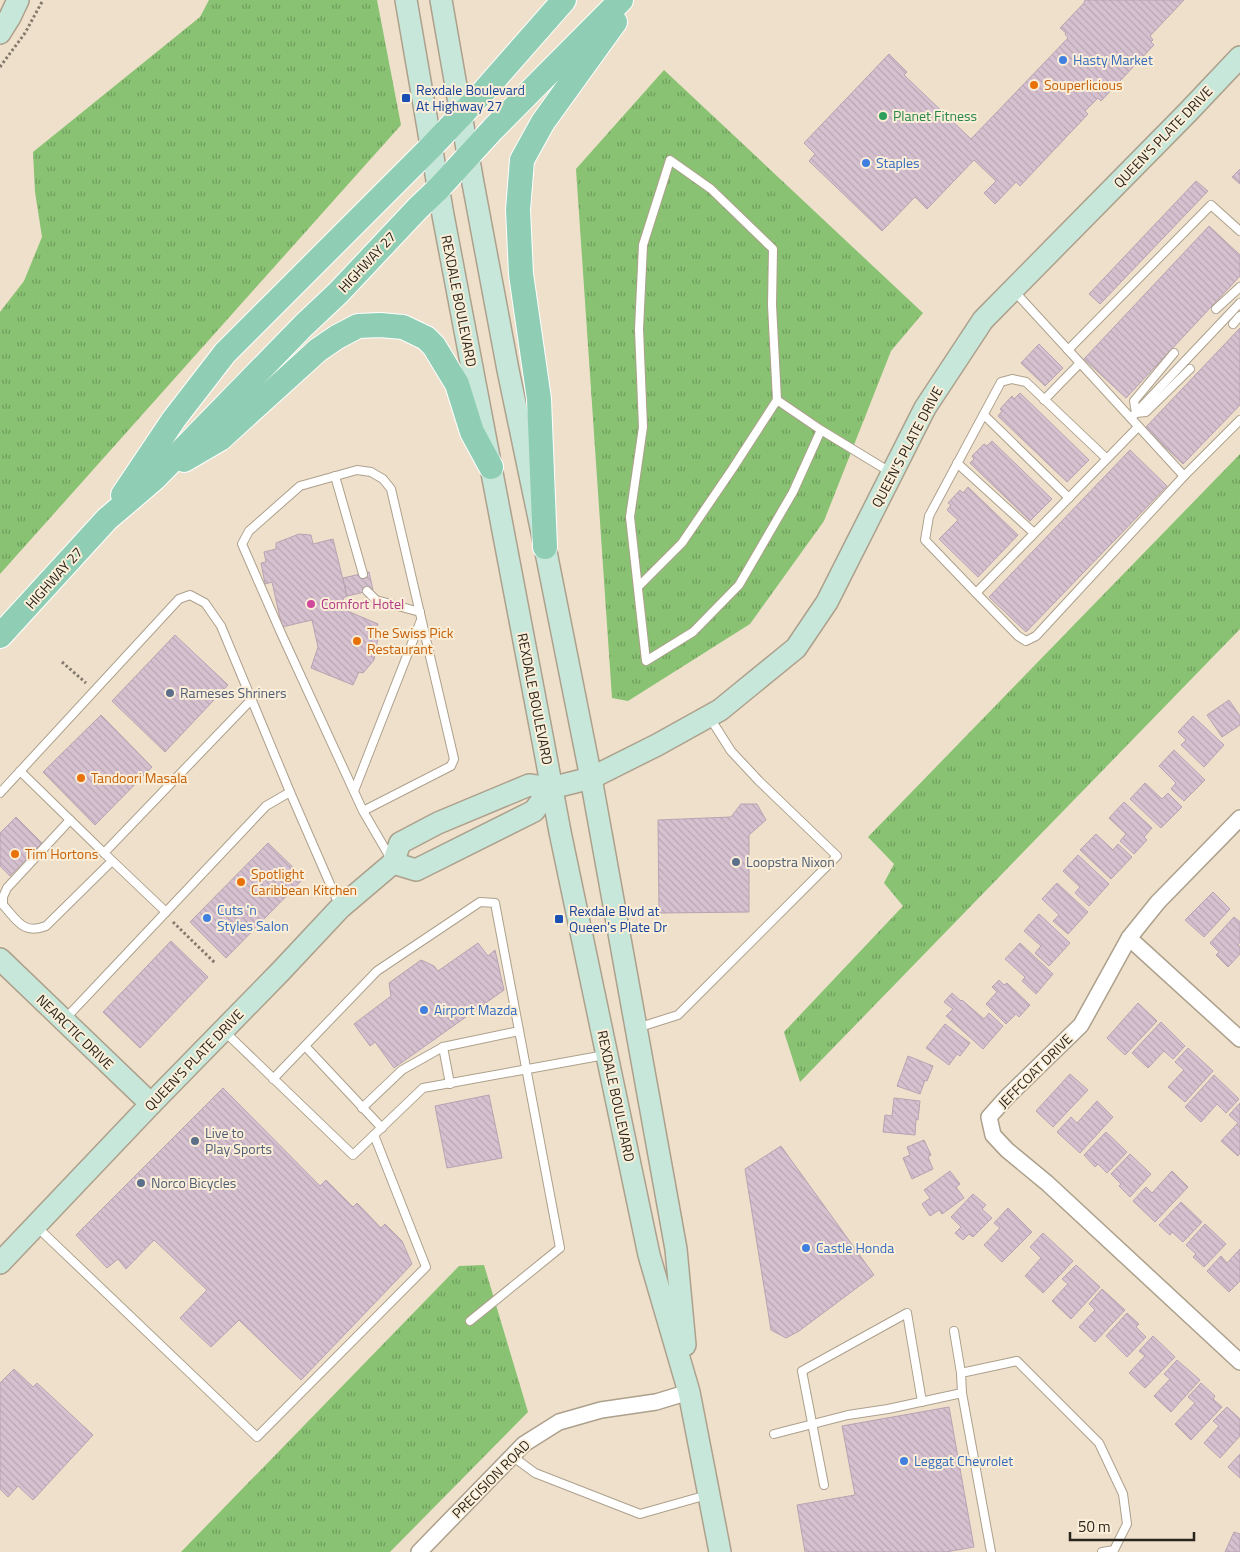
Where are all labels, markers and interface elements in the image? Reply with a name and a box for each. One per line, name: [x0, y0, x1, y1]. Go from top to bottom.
place label: Hasty Market: [1073, 49, 1153, 70]
marker: Hasty Market: [1057, 54, 1069, 66]
place label: Souperlicious: [1044, 74, 1123, 95]
place label: Rexdale Boulevard At Highway 27: [416, 79, 525, 116]
marker: Souperlicious: [1028, 79, 1040, 91]
street label: QUEEN'S PLATE DRIVE: [1108, 81, 1217, 192]
marker: Rexdale Boulevard At Highway 27: [400, 92, 412, 104]
place label: Planet Fitness: [893, 105, 977, 126]
marker: Planet Fitness: [877, 110, 889, 122]
place label: Staples: [876, 152, 920, 173]
marker: Staples: [860, 157, 872, 169]
street label: HIGHWAY 27: [333, 226, 401, 297]
street label: REXDALE BOULEVARD: [436, 233, 483, 369]
street label: QUEEN'S PLATE DRIVE: [866, 382, 948, 511]
street label: HIGHWAY 27: [20, 542, 87, 613]
place label: Comfort Hotel: [321, 593, 404, 614]
marker: Comfort Hotel: [305, 598, 317, 610]
place label: The Swiss Pick Restaurant: [367, 622, 454, 659]
street label: REXDALE BOULEVARD: [512, 631, 559, 767]
marker: The Swiss Pick Restaurant: [351, 635, 363, 647]
place label: Rameses Shriners: [180, 682, 287, 703]
marker: Rameses Shriners: [164, 687, 176, 699]
place label: Tandoori Masala: [91, 767, 187, 788]
marker: Tandoori Masala: [75, 772, 87, 784]
place label: Tim Hortons: [25, 843, 98, 864]
marker: Tim Hortons: [9, 848, 21, 860]
place label: Loopstra Nixon: [746, 851, 835, 872]
marker: Loopstra Nixon: [730, 856, 742, 868]
place label: Spotlight Caribbean Kitchen: [251, 863, 357, 900]
marker: Spotlight Caribbean Kitchen: [235, 876, 247, 888]
place label: Cuts 'n Styles Salon: [217, 899, 289, 936]
place label: Rexdale Blvd at Queen's Plate Dr: [569, 900, 667, 937]
marker: Cuts 'n Styles Salon: [201, 912, 213, 924]
marker: Rexdale Blvd at Queen's Plate Dr: [553, 913, 565, 925]
street label: NEARCTIC DRIVE: [32, 989, 119, 1074]
place label: Airport Mazda: [434, 999, 517, 1020]
street label: QUEEN'S PLATE DRIVE: [139, 1004, 248, 1115]
marker: Airport Mazda: [418, 1004, 430, 1016]
street label: REXDALE BOULEVARD: [592, 1028, 641, 1164]
street label: JEFFCOAT DRIVE: [993, 1028, 1077, 1113]
place label: Live to Play Sports: [205, 1122, 272, 1159]
marker: Live to Play Sports: [189, 1135, 201, 1147]
place label: Norco Bicycles: [151, 1172, 236, 1193]
marker: Norco Bicycles: [135, 1177, 147, 1189]
place label: Castle Honda: [816, 1237, 894, 1258]
marker: Castle Honda: [800, 1242, 812, 1254]
street label: PRECISION ROAD: [447, 1435, 535, 1523]
place label: Leggat Chevrolet: [914, 1450, 1013, 1471]
marker: Leggat Chevrolet: [898, 1455, 910, 1467]
scale bar: [1070, 1510, 1194, 1542]
text: 50 m: [1078, 1515, 1111, 1538]

